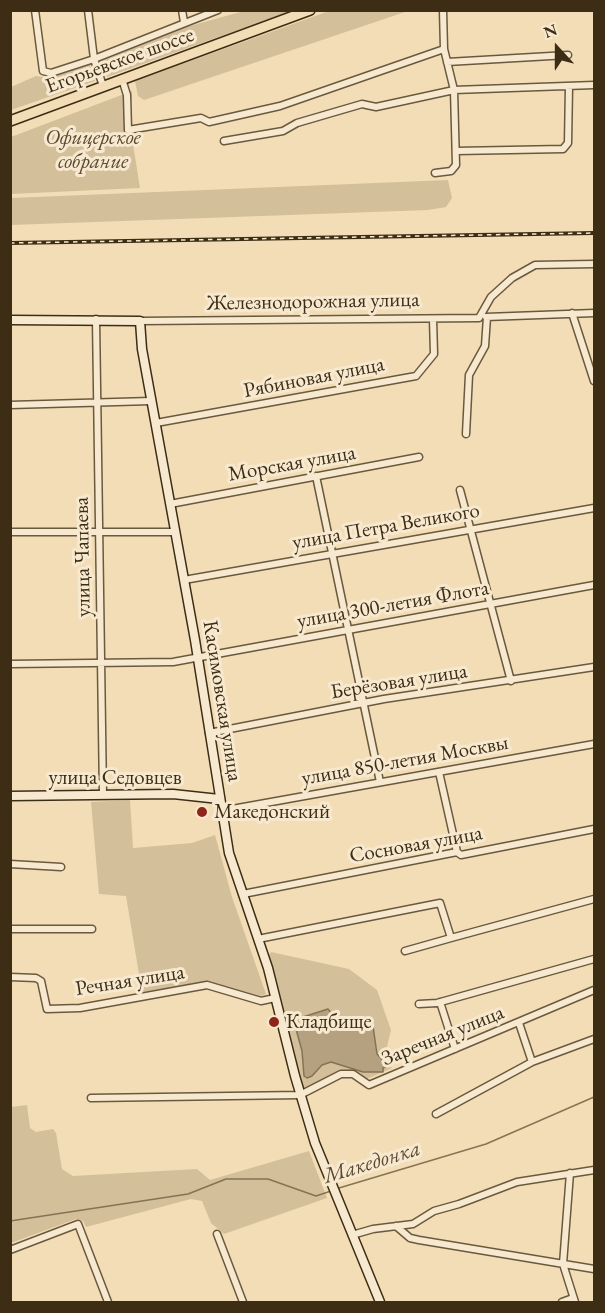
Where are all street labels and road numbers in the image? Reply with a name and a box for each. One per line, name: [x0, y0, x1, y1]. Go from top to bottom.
street label: Егорьевское шоссе: [42, 22, 198, 100]
street label: Железнодорожная улица: [206, 288, 420, 316]
street label: Рябиновая улица: [242, 352, 386, 404]
street label: Морская улица: [226, 440, 358, 488]
street label: улица Чапаева: [69, 497, 97, 617]
street label: улица Петра Великого: [290, 498, 482, 556]
street label: улица 300-летия Флота: [295, 576, 491, 634]
street label: Касимовская улица: [197, 619, 247, 783]
street label: Берёзовая улица: [329, 659, 469, 705]
street label: улица 850-летия Москвы: [300, 730, 510, 792]
street label: улица Седовцев: [48, 765, 182, 791]
street label: Сосновая улица: [347, 821, 485, 869]
street label: Речная улица: [74, 960, 186, 1002]
street label: Заречная улица: [378, 1000, 508, 1072]

